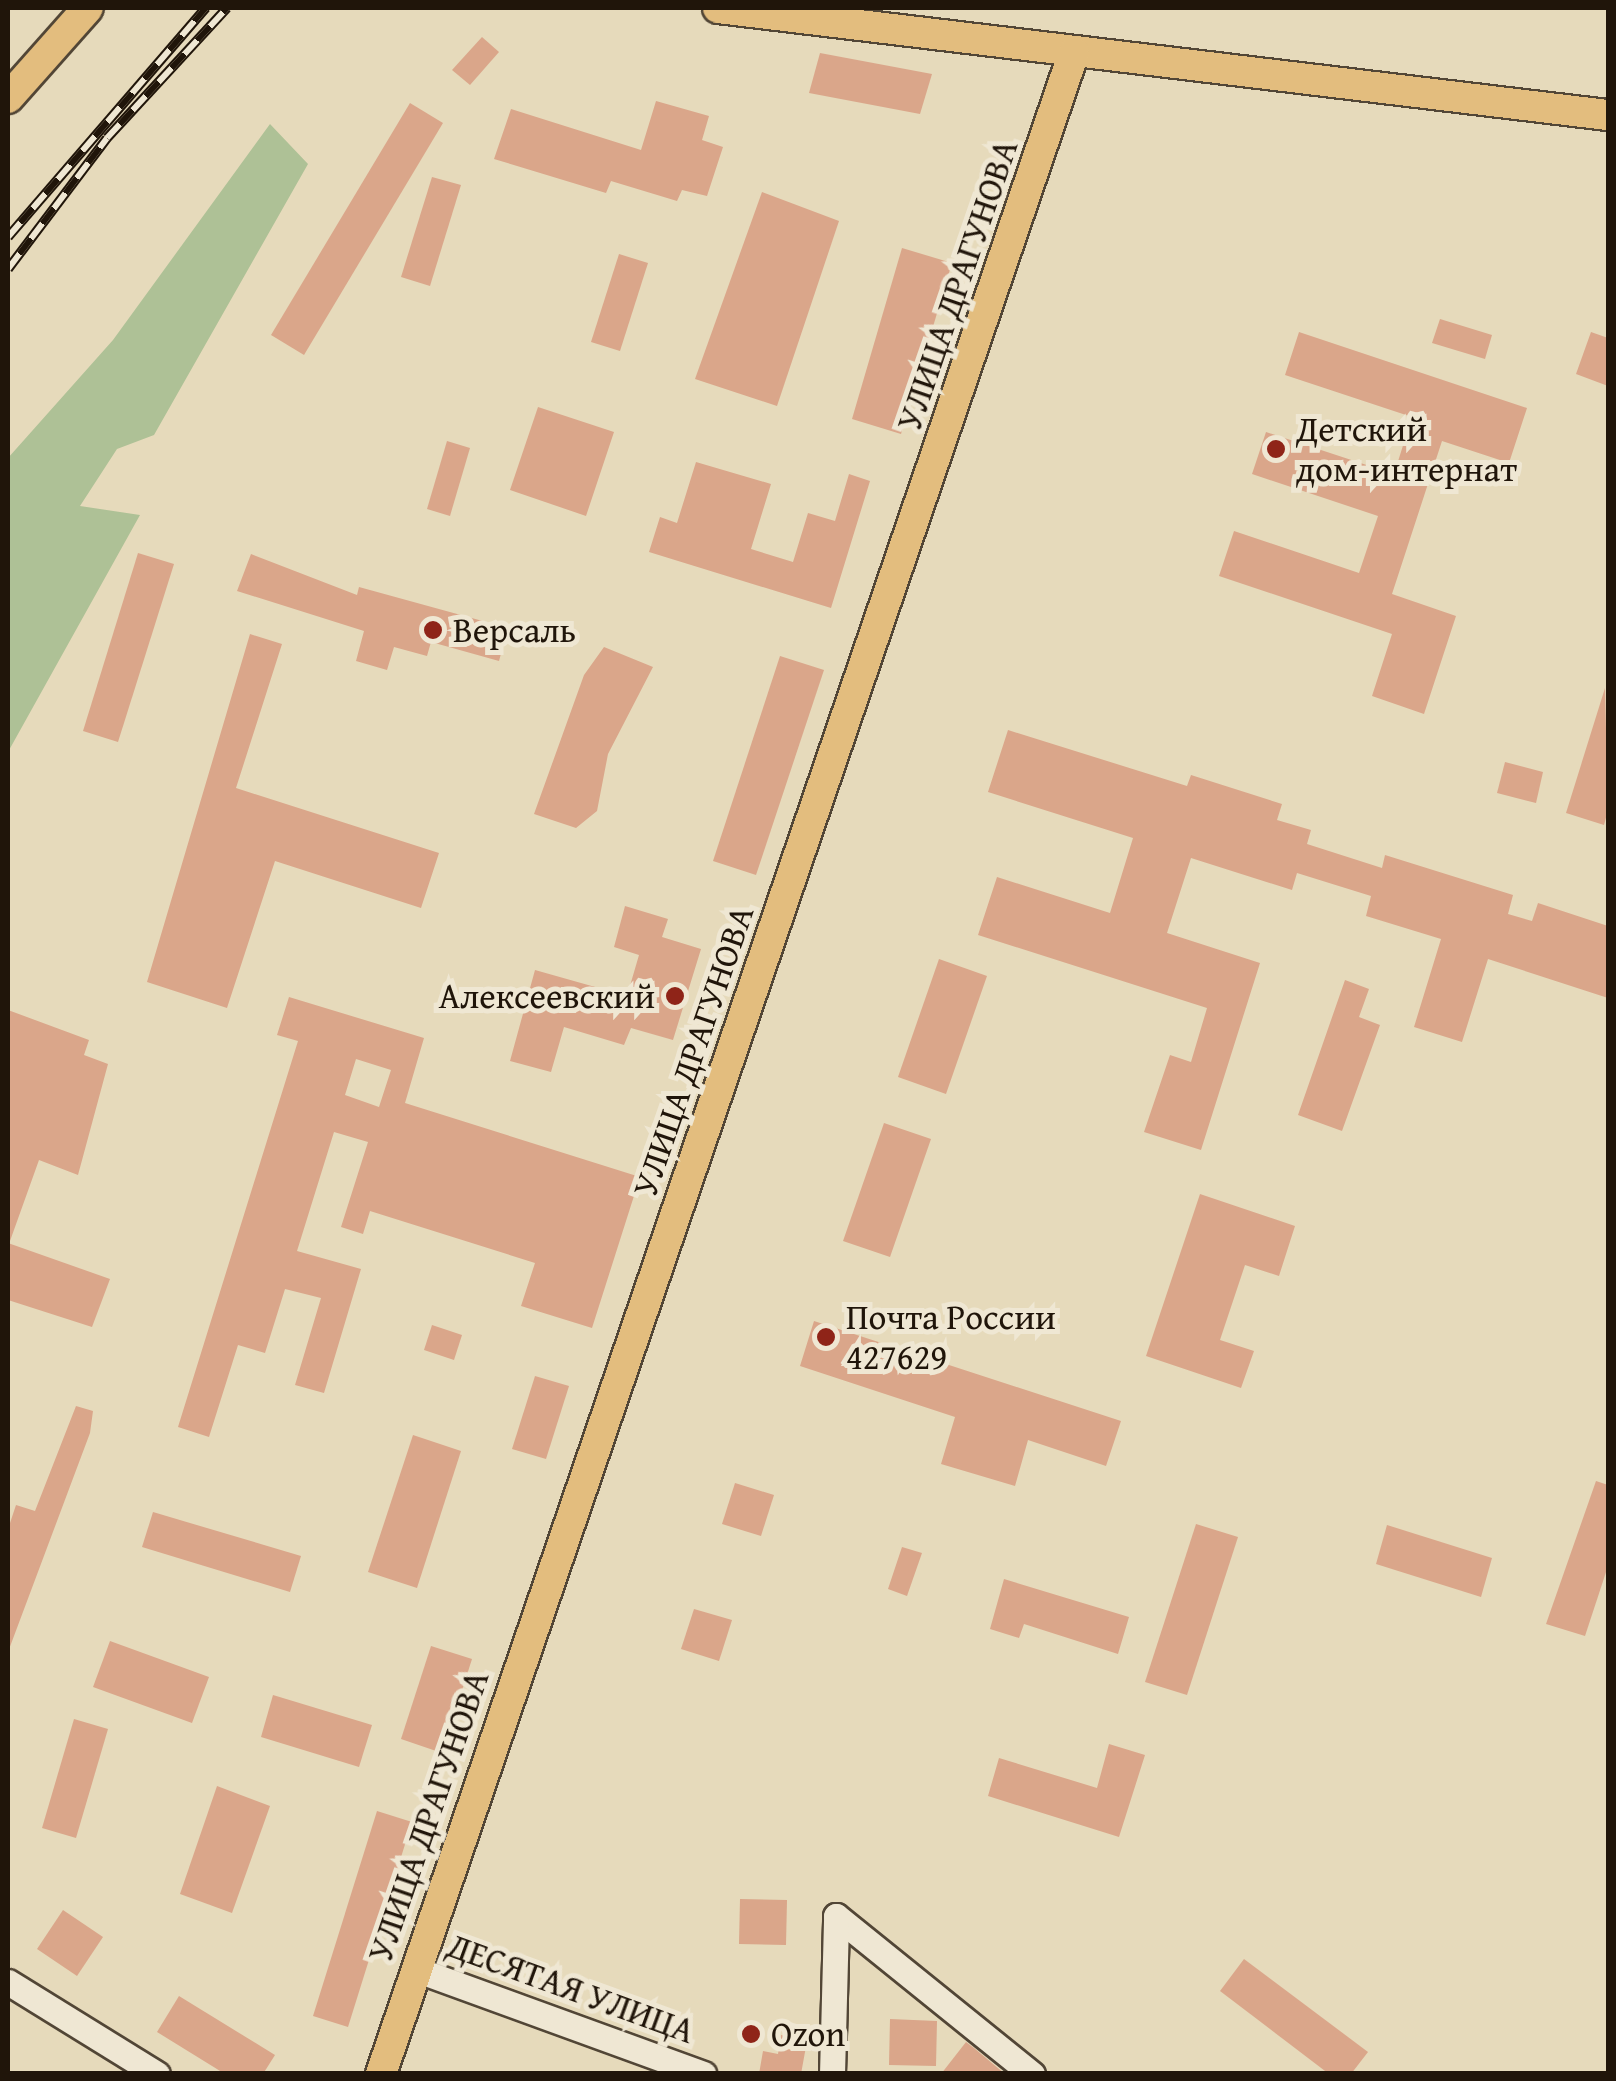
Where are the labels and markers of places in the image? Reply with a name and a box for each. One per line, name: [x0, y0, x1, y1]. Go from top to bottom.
place label: Детский дом-интернат: [1296, 408, 1517, 490]
marker: Детский дом-интернат: [1265, 438, 1287, 460]
place label: Версаль: [453, 609, 576, 651]
marker: Версаль: [422, 619, 444, 641]
place label: Алексеевский: [439, 975, 655, 1017]
marker: Алексеевский: [664, 985, 686, 1007]
place label: Почта России 427629: [846, 1296, 1056, 1378]
marker: Почта России 427629: [815, 1326, 837, 1348]
place label: Ozon: [771, 2013, 845, 2055]
marker: Ozon: [740, 2023, 762, 2045]

